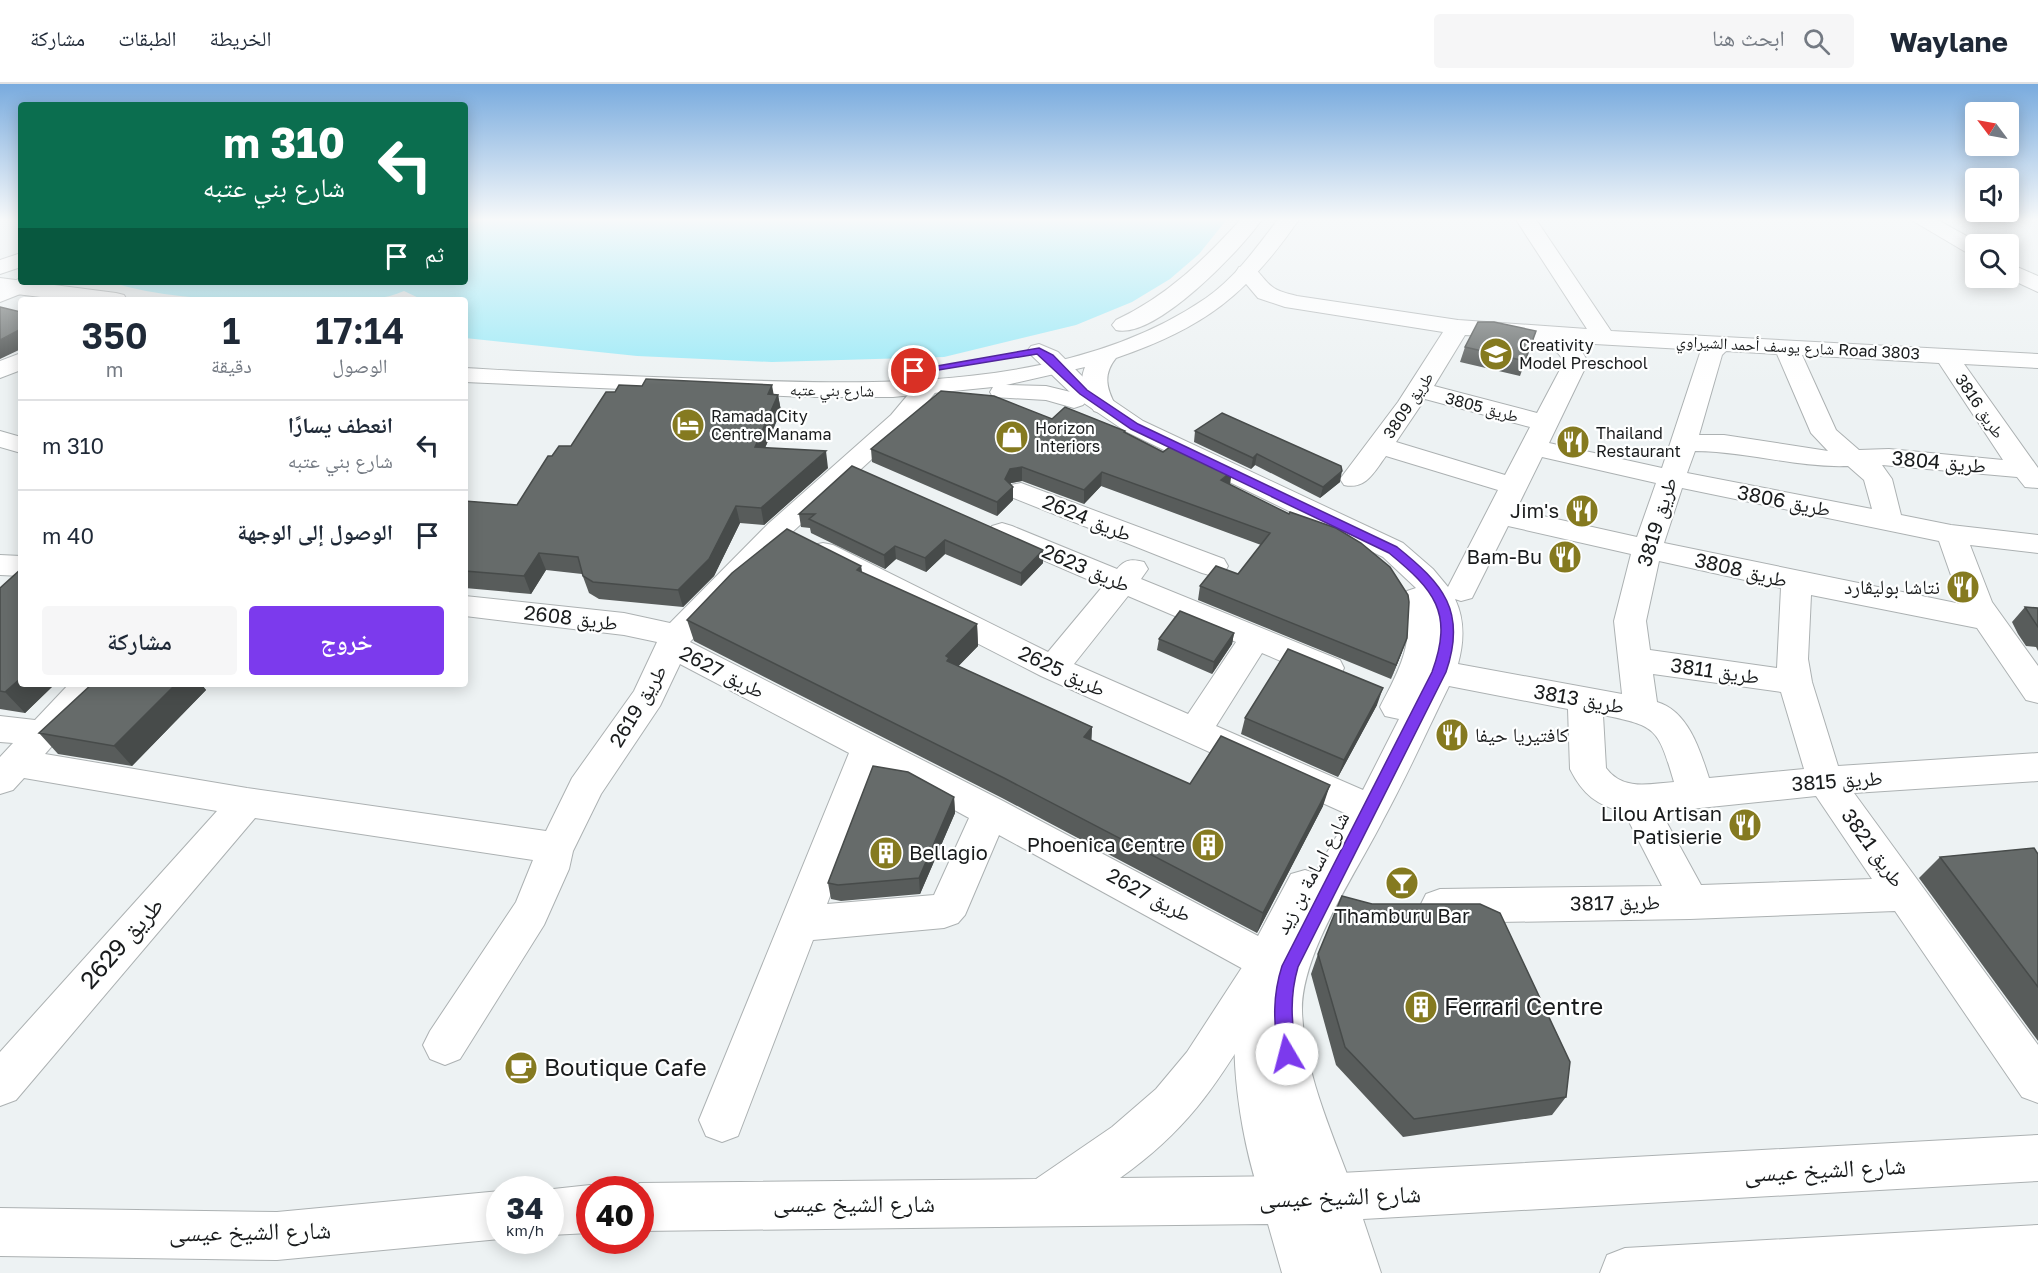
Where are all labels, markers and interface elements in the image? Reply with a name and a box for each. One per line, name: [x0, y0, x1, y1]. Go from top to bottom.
search box: [1434, 14, 1854, 68]
text: ابحث هنا: [1712, 24, 1785, 51]
text: مشاركة: [30, 25, 85, 51]
text: الطبقات: [118, 25, 177, 51]
text: الخريطة: [210, 25, 271, 51]
icon: search: [1800, 25, 1833, 58]
text: Waylane: [1890, 25, 2008, 58]
north arrow: [1965, 102, 2019, 156]
map controls: [1965, 102, 2019, 288]
text: 310 m: [223, 117, 345, 167]
icon: left: [366, 126, 444, 204]
button: sound: [1965, 168, 2019, 222]
text: شارع بني عتبه: [203, 171, 345, 203]
button: search: [1965, 234, 2019, 288]
icon: arrive: [380, 240, 413, 273]
text: ثم: [425, 240, 444, 267]
text: 1: [222, 309, 240, 352]
text: 17:14: [315, 309, 405, 352]
text: 350: [81, 314, 148, 357]
street label: شارع يوسف أحمد الشيراوي Road 3803: [1675, 331, 1920, 366]
place label: Creativity Model Preschool: [1519, 335, 1648, 373]
school or university icon: Creativity Model Preschool: [1478, 336, 1514, 372]
pin: [888, 345, 939, 396]
text: دقيقة: [211, 353, 252, 377]
text: الوصول: [332, 353, 388, 377]
icon: arrive: [897, 354, 930, 387]
text: m: [106, 357, 123, 381]
street label: طريق 3809: [1379, 368, 1438, 442]
street label: طريق 3816: [1950, 370, 2009, 443]
street label: شارع بني عتبه: [790, 379, 874, 404]
street label: طريق 3805: [1443, 388, 1521, 427]
place label: Ramada City Centre Manama: [711, 406, 831, 444]
hotel icon: Ramada City Centre Manama: [670, 407, 706, 443]
text: انعطف يسارًا: [288, 411, 393, 438]
place label: Horizon Interiors: [1035, 418, 1100, 456]
shop icon: Horizon Interiors: [994, 419, 1030, 455]
place label: Thailand Restaurant: [1596, 423, 1681, 461]
restaurant icon: Thailand Restaurant: [1555, 424, 1591, 460]
icon: left: [411, 429, 444, 462]
text: 310 m: [42, 432, 104, 459]
street label: طريق 3804: [1891, 445, 1987, 478]
text: شارع بني عتبه: [288, 448, 393, 472]
street label: طريق 3819: [1631, 474, 1682, 569]
street label: طريق 3806: [1735, 479, 1833, 522]
street label: طريق 2624: [1039, 488, 1135, 547]
restaurant icon: Jim's: [1564, 493, 1600, 529]
place label: Jim's: [1510, 498, 1559, 522]
text: الوصول إلى الوجهة: [237, 518, 393, 545]
icon: arrive: [411, 519, 444, 552]
text: 40 m: [42, 522, 94, 549]
street label: طريق 2623: [1039, 538, 1134, 597]
restaurant icon: Bam-Bu: [1547, 539, 1583, 575]
place label: Bam-Bu: [1467, 544, 1542, 568]
street label: طريق 3808: [1692, 547, 1790, 592]
restaurant icon: نتاشا بوليڤارد: [1945, 569, 1981, 605]
place label: نتاشا بوليڤارد: [1844, 574, 1940, 599]
street label: طريق 2608: [523, 599, 619, 636]
button: مشاركة: [42, 606, 237, 675]
button: خروج: [249, 606, 444, 675]
street label: طريق 2627: [676, 640, 769, 704]
street label: طريق 2625: [1015, 640, 1110, 702]
street label: طريق 3811: [1669, 652, 1761, 689]
street label: طريق 2619: [603, 660, 672, 751]
street label: طريق 3813: [1532, 678, 1626, 719]
restaurant icon: كافتيريا حيفا: [1434, 717, 1470, 753]
place label: كافتيريا حيفا: [1475, 722, 1569, 746]
street label: طريق 3815: [1791, 765, 1883, 796]
place label: Lilou Artisan Patisierie: [1601, 801, 1722, 848]
street label: طريق 3821: [1836, 803, 1910, 892]
street label: شارع اسامة بن زيد: [1269, 807, 1355, 939]
restaurant icon: Lilou Artisan Patisierie: [1727, 807, 1763, 843]
building icon: Phoenica Centre: [1190, 827, 1226, 863]
place label: Phoenica Centre: [1027, 832, 1185, 856]
building icon: Bellagio: [868, 835, 904, 871]
place label: Bellagio: [909, 840, 988, 864]
street label: طريق 2627: [1103, 862, 1196, 927]
bar icon: Thamburu Bar: [1384, 865, 1420, 901]
street label: طريق 3817: [1570, 889, 1660, 916]
street label: طريق 2629: [73, 890, 169, 994]
place label: Thamburu Bar: [1334, 903, 1470, 927]
building icon: Ferrari Centre: [1403, 989, 1439, 1025]
place label: Ferrari Centre: [1444, 991, 1603, 1020]
position arrow: [1255, 1022, 1319, 1086]
cafe icon: Boutique Cafe: [503, 1050, 539, 1086]
place label: Boutique Cafe: [544, 1052, 707, 1081]
street label: شارع الشيخ عيسى: [1743, 1150, 1907, 1189]
speed limit sign: 40: [576, 1176, 654, 1254]
street label: شارع الشيخ عيسى: [1258, 1178, 1422, 1215]
street label: شارع الشيخ عيسى: [773, 1188, 935, 1219]
text: 34: [506, 1190, 544, 1226]
street label: شارع الشيخ عيسى: [169, 1215, 331, 1248]
text: km/h: [506, 1221, 544, 1239]

